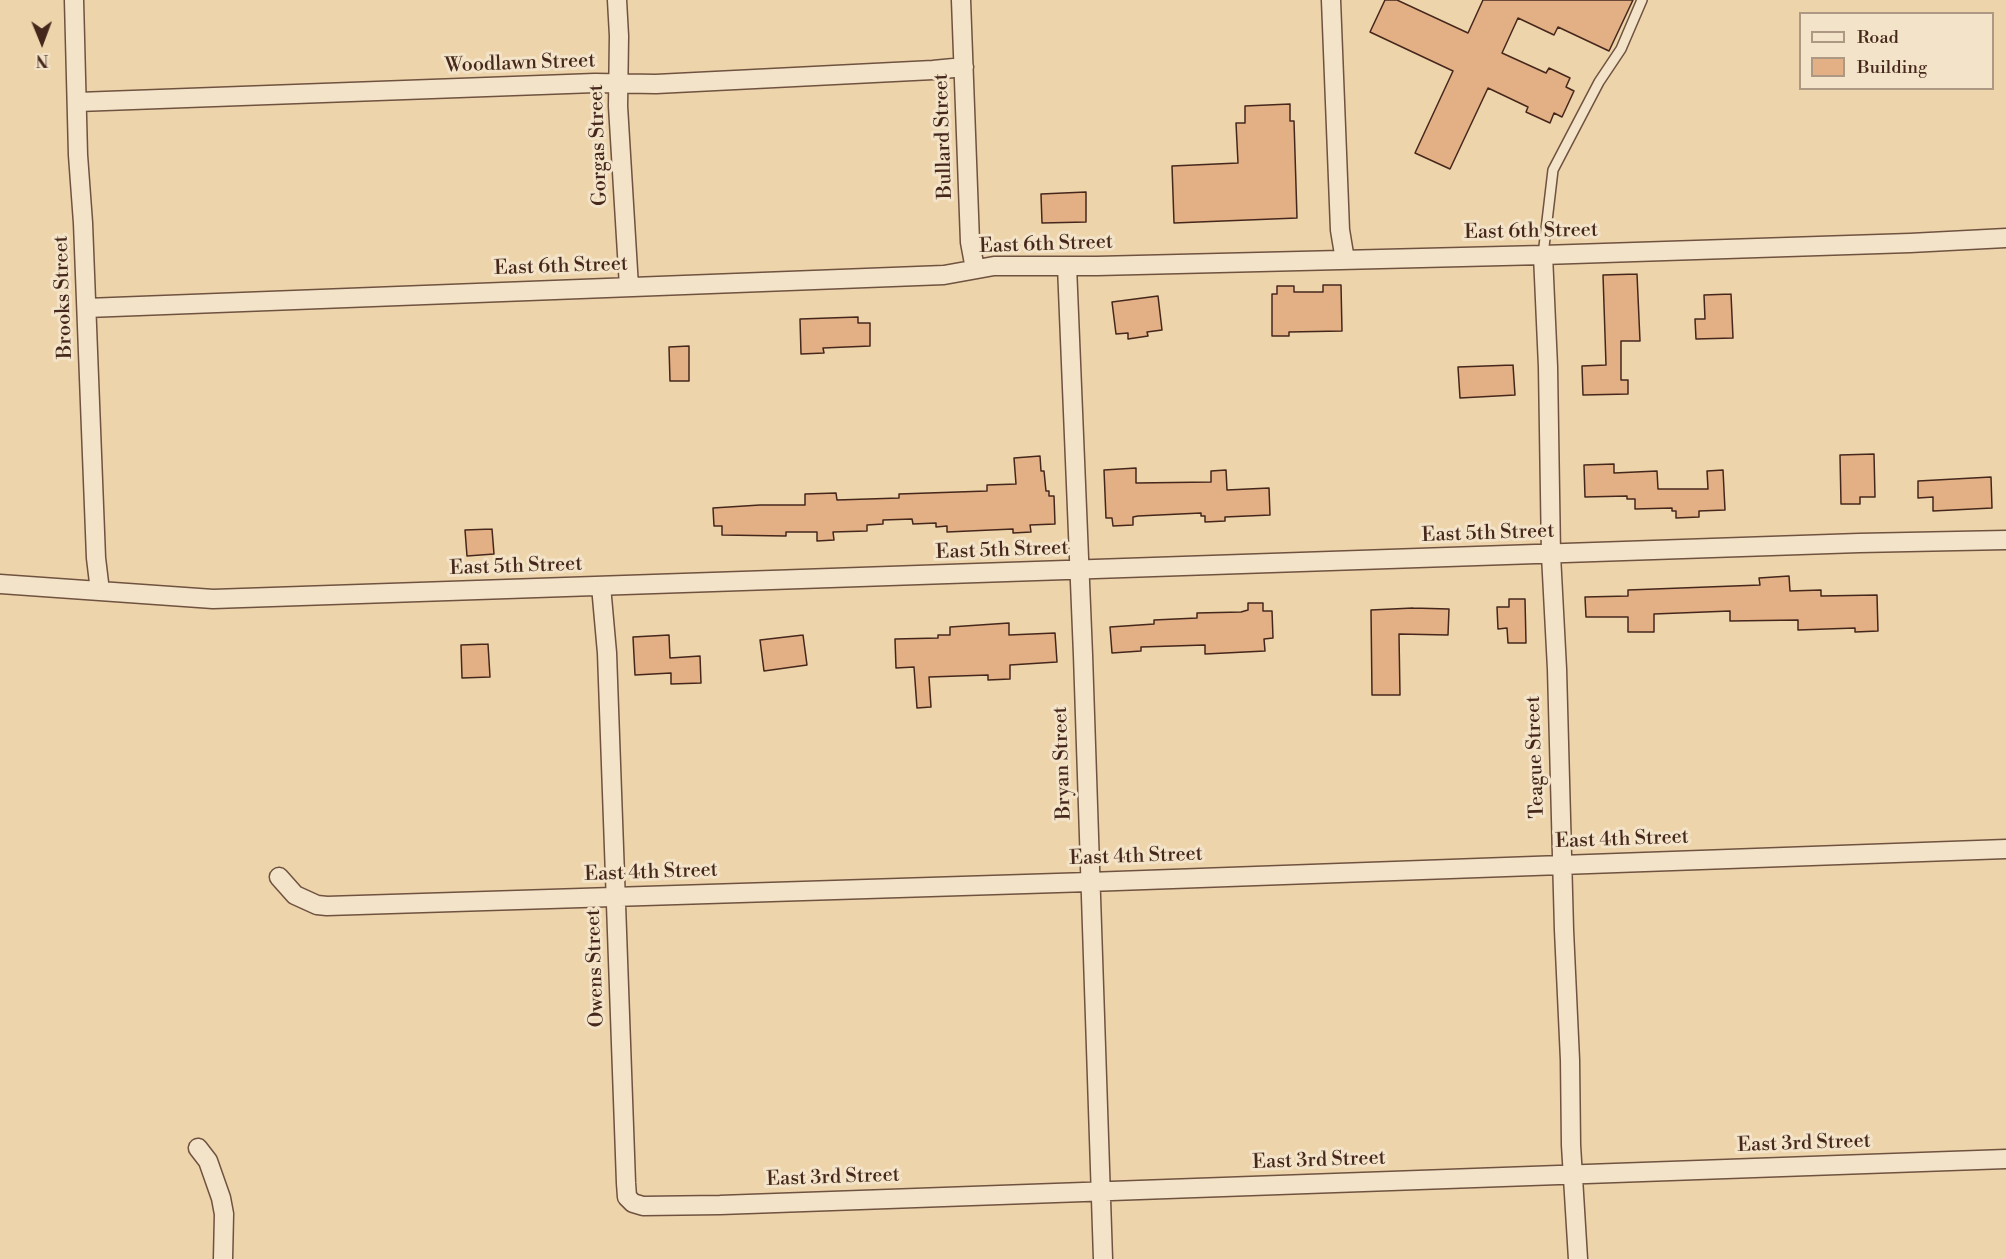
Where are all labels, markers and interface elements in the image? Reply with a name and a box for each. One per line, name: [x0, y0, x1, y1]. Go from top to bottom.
north arrow: [12, 12, 72, 72]
legend: [1799, 12, 1994, 90]
text: Road: [1857, 26, 1899, 49]
street label: Woodlawn Street: [444, 49, 596, 79]
text: N: [36, 50, 49, 70]
text: Building: [1857, 56, 1927, 79]
street label: Bullard Street: [930, 73, 958, 199]
street label: Gorgas Street: [585, 84, 613, 206]
street label: East 6th Street: [1464, 219, 1598, 245]
street label: East 6th Street: [979, 231, 1113, 259]
street label: Brooks Street: [50, 235, 78, 359]
street label: East 6th Street: [494, 253, 628, 281]
street label: East 5th Street: [1421, 520, 1555, 548]
street label: East 5th Street: [935, 537, 1069, 565]
street label: East 5th Street: [449, 553, 583, 581]
street label: Teague Street: [1522, 695, 1550, 819]
street label: Bryan Street: [1049, 706, 1077, 820]
street label: East 4th Street: [1555, 826, 1689, 854]
street label: East 4th Street: [1069, 843, 1203, 871]
street label: East 4th Street: [584, 859, 718, 887]
street label: Owens Street: [582, 908, 610, 1028]
street label: East 3rd Street: [1737, 1130, 1871, 1158]
street label: East 3rd Street: [1252, 1147, 1386, 1175]
street label: East 3rd Street: [766, 1164, 900, 1192]

